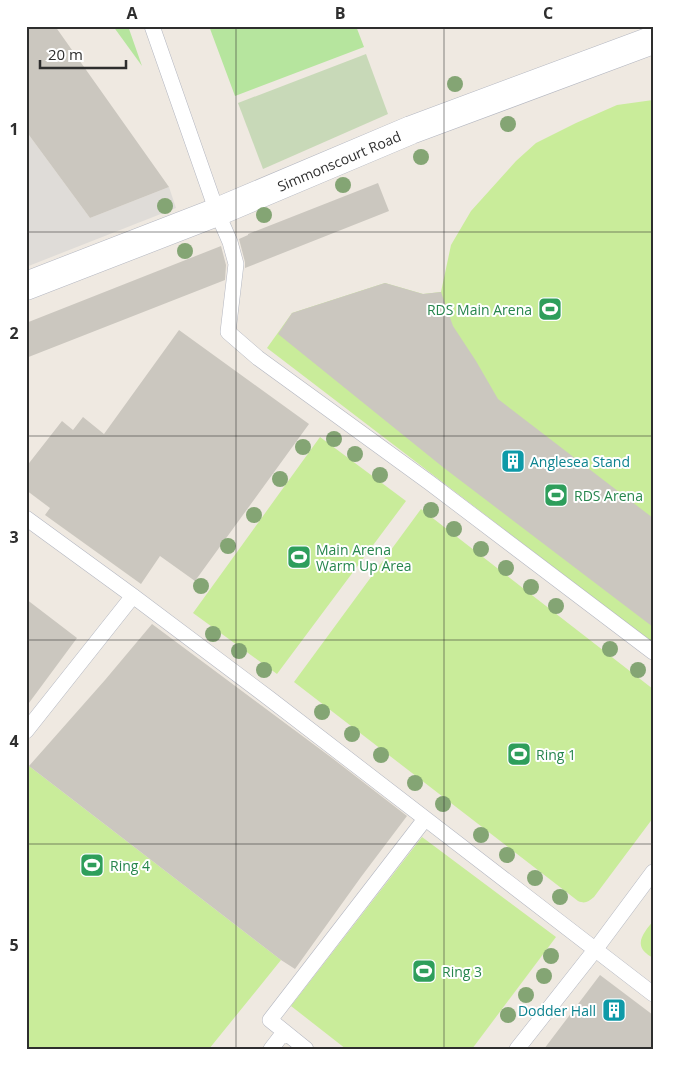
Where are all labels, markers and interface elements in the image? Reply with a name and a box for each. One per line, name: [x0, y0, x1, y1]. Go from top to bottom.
text: A: [126, 2, 138, 24]
text: B: [335, 2, 345, 24]
text: C: [543, 2, 553, 24]
scale bar: [40, 38, 126, 70]
text: 20 m: [48, 44, 83, 64]
text: 1: [9, 118, 19, 140]
street label: Simmonscourt Road: [274, 126, 404, 196]
sports icon: RDS Main Arena: [537, 296, 563, 322]
place label: RDS Main Arena: [427, 300, 532, 319]
text: 2: [9, 322, 19, 344]
building icon: Anglesea Stand: [500, 448, 526, 474]
place label: Anglesea Stand: [530, 452, 630, 471]
sports icon: RDS Arena: [543, 482, 569, 508]
place label: RDS Arena: [574, 486, 643, 505]
text: 3: [9, 526, 19, 548]
place label: Main Arena Warm Up Area: [316, 540, 412, 575]
sports icon: Main Arena Warm Up Area: [286, 544, 312, 570]
text: 4: [9, 730, 19, 752]
sports icon: Ring 1: [506, 741, 532, 767]
place label: Ring 1: [536, 745, 576, 764]
sports icon: Ring 4: [79, 852, 105, 878]
place label: Ring 4: [110, 856, 150, 875]
text: 5: [9, 934, 19, 956]
sports icon: Ring 3: [411, 958, 437, 984]
place label: Ring 3: [442, 962, 482, 981]
building icon: Dodder Hall: [601, 997, 627, 1023]
place label: Dodder Hall: [518, 1001, 596, 1020]

